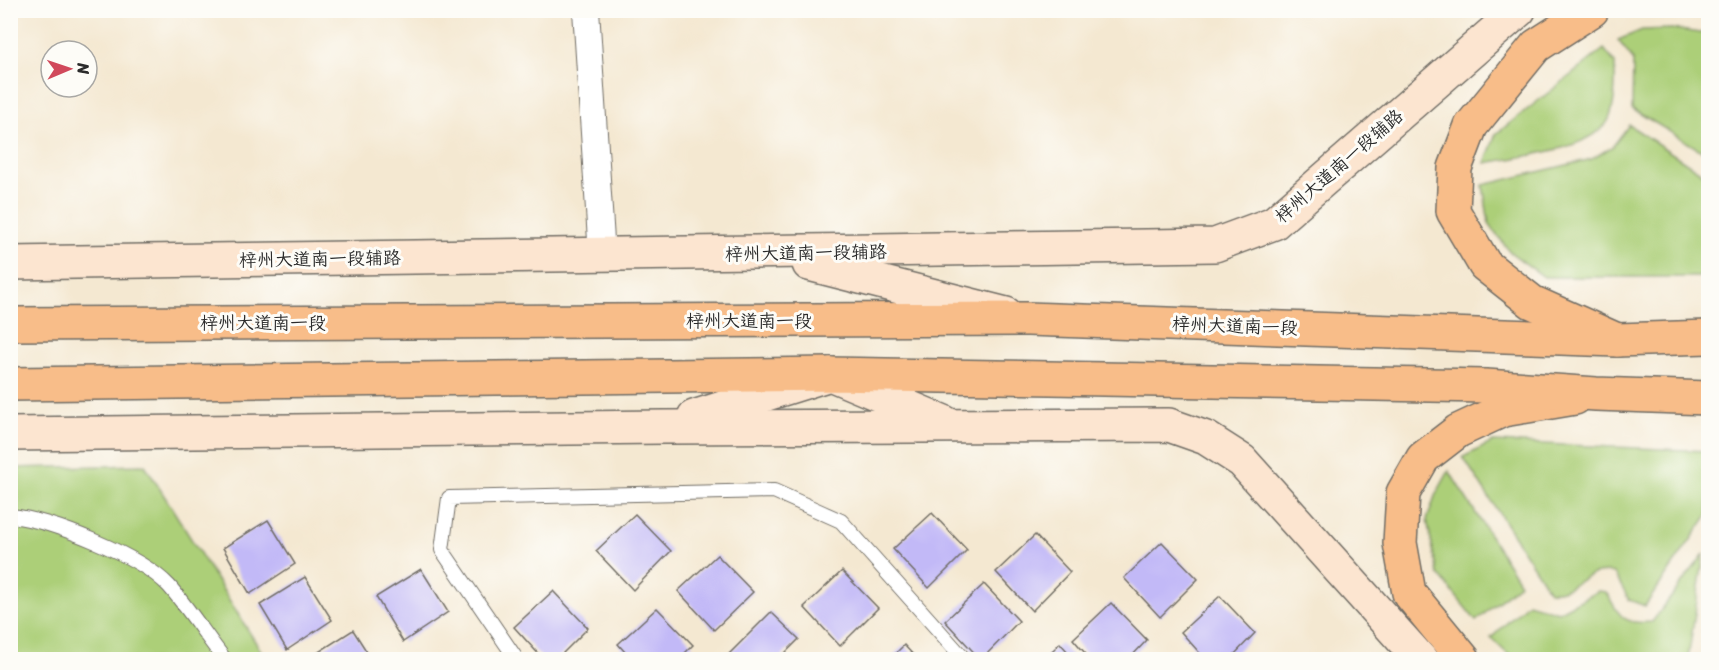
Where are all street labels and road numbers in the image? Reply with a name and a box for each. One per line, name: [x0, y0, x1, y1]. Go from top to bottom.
street label: 梓州大道南一段辅路: [1267, 101, 1411, 231]
street label: 梓州大道南一段辅路: [725, 236, 887, 270]
street label: 梓州大道南一段辅路: [239, 242, 401, 276]
street label: 梓州大道南一段: [686, 305, 812, 337]
street label: 梓州大道南一段: [200, 307, 326, 339]
street label: 梓州大道南一段: [1171, 308, 1299, 344]

